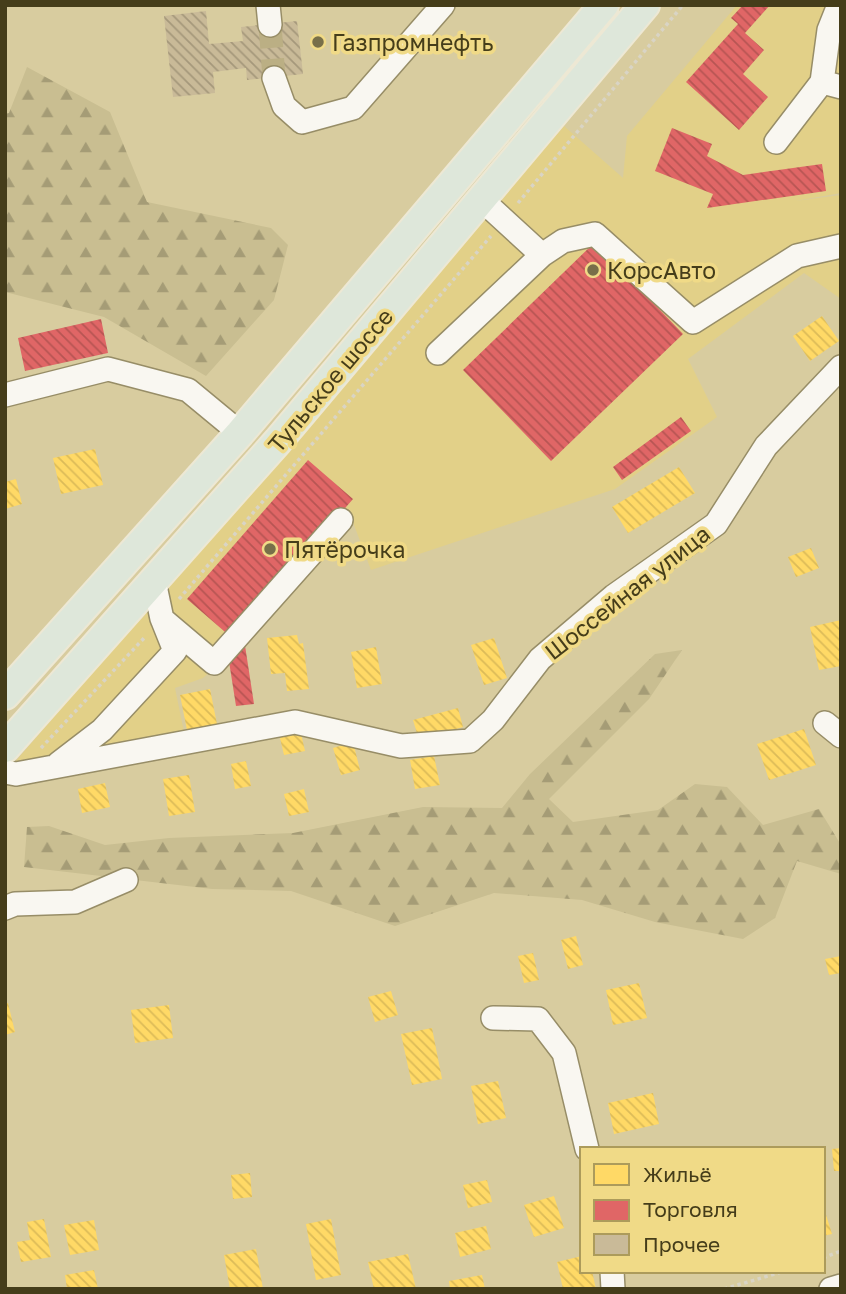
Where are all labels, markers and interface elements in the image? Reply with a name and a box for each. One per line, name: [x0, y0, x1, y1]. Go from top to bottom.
place label: Газпромнефть: [332, 28, 493, 56]
marker: Газпромнефть: [310, 34, 326, 50]
place label: КорсАвто: [607, 256, 716, 284]
marker: КорсАвто: [585, 262, 601, 278]
street label: Тульское шоссе: [262, 302, 398, 458]
street label: Шоссейная улица: [539, 519, 715, 665]
place label: Пятёрочка: [284, 535, 405, 563]
marker: Пятёрочка: [262, 541, 278, 557]
legend: [580, 1147, 825, 1273]
text: Жильё: [643, 1161, 712, 1187]
text: Торговля: [643, 1196, 738, 1222]
text: Прочее: [643, 1231, 720, 1257]

